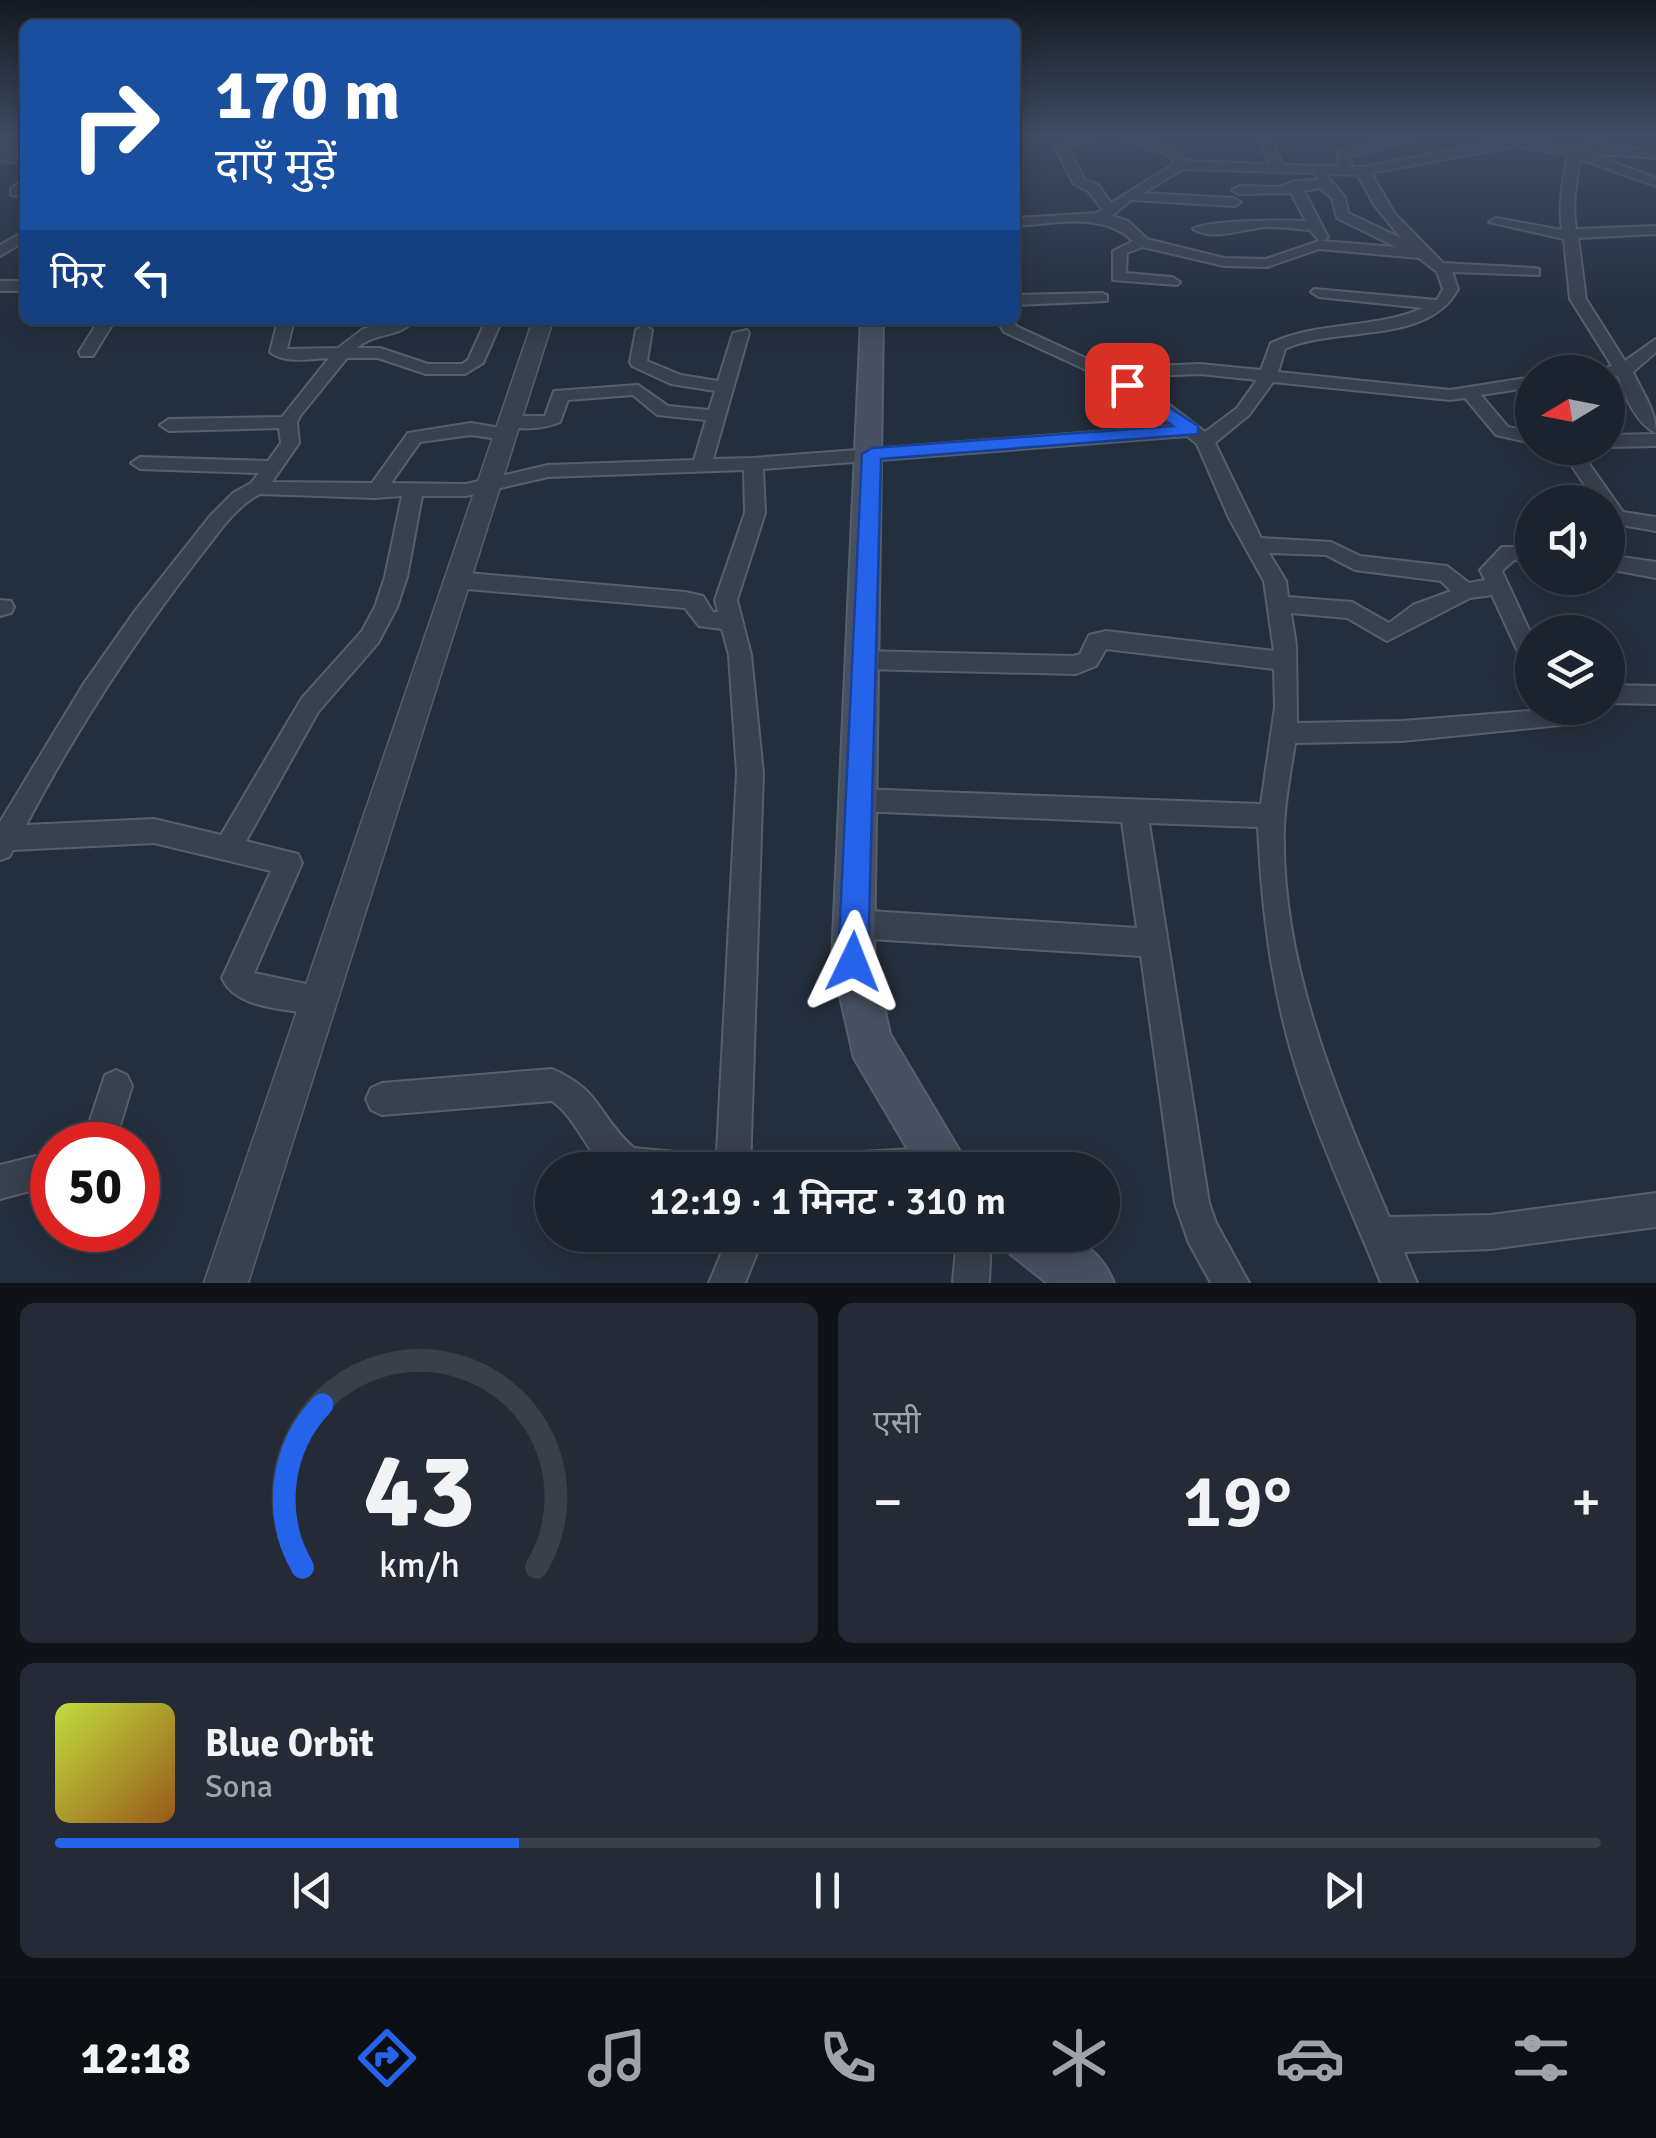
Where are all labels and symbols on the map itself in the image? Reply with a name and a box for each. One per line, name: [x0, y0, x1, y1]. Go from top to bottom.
pin: [1085, 343, 1170, 428]
north arrow: [1515, 355, 1625, 465]
position arrow: [801, 910, 905, 1014]
speed limit sign: 50: [30, 1122, 160, 1252]

